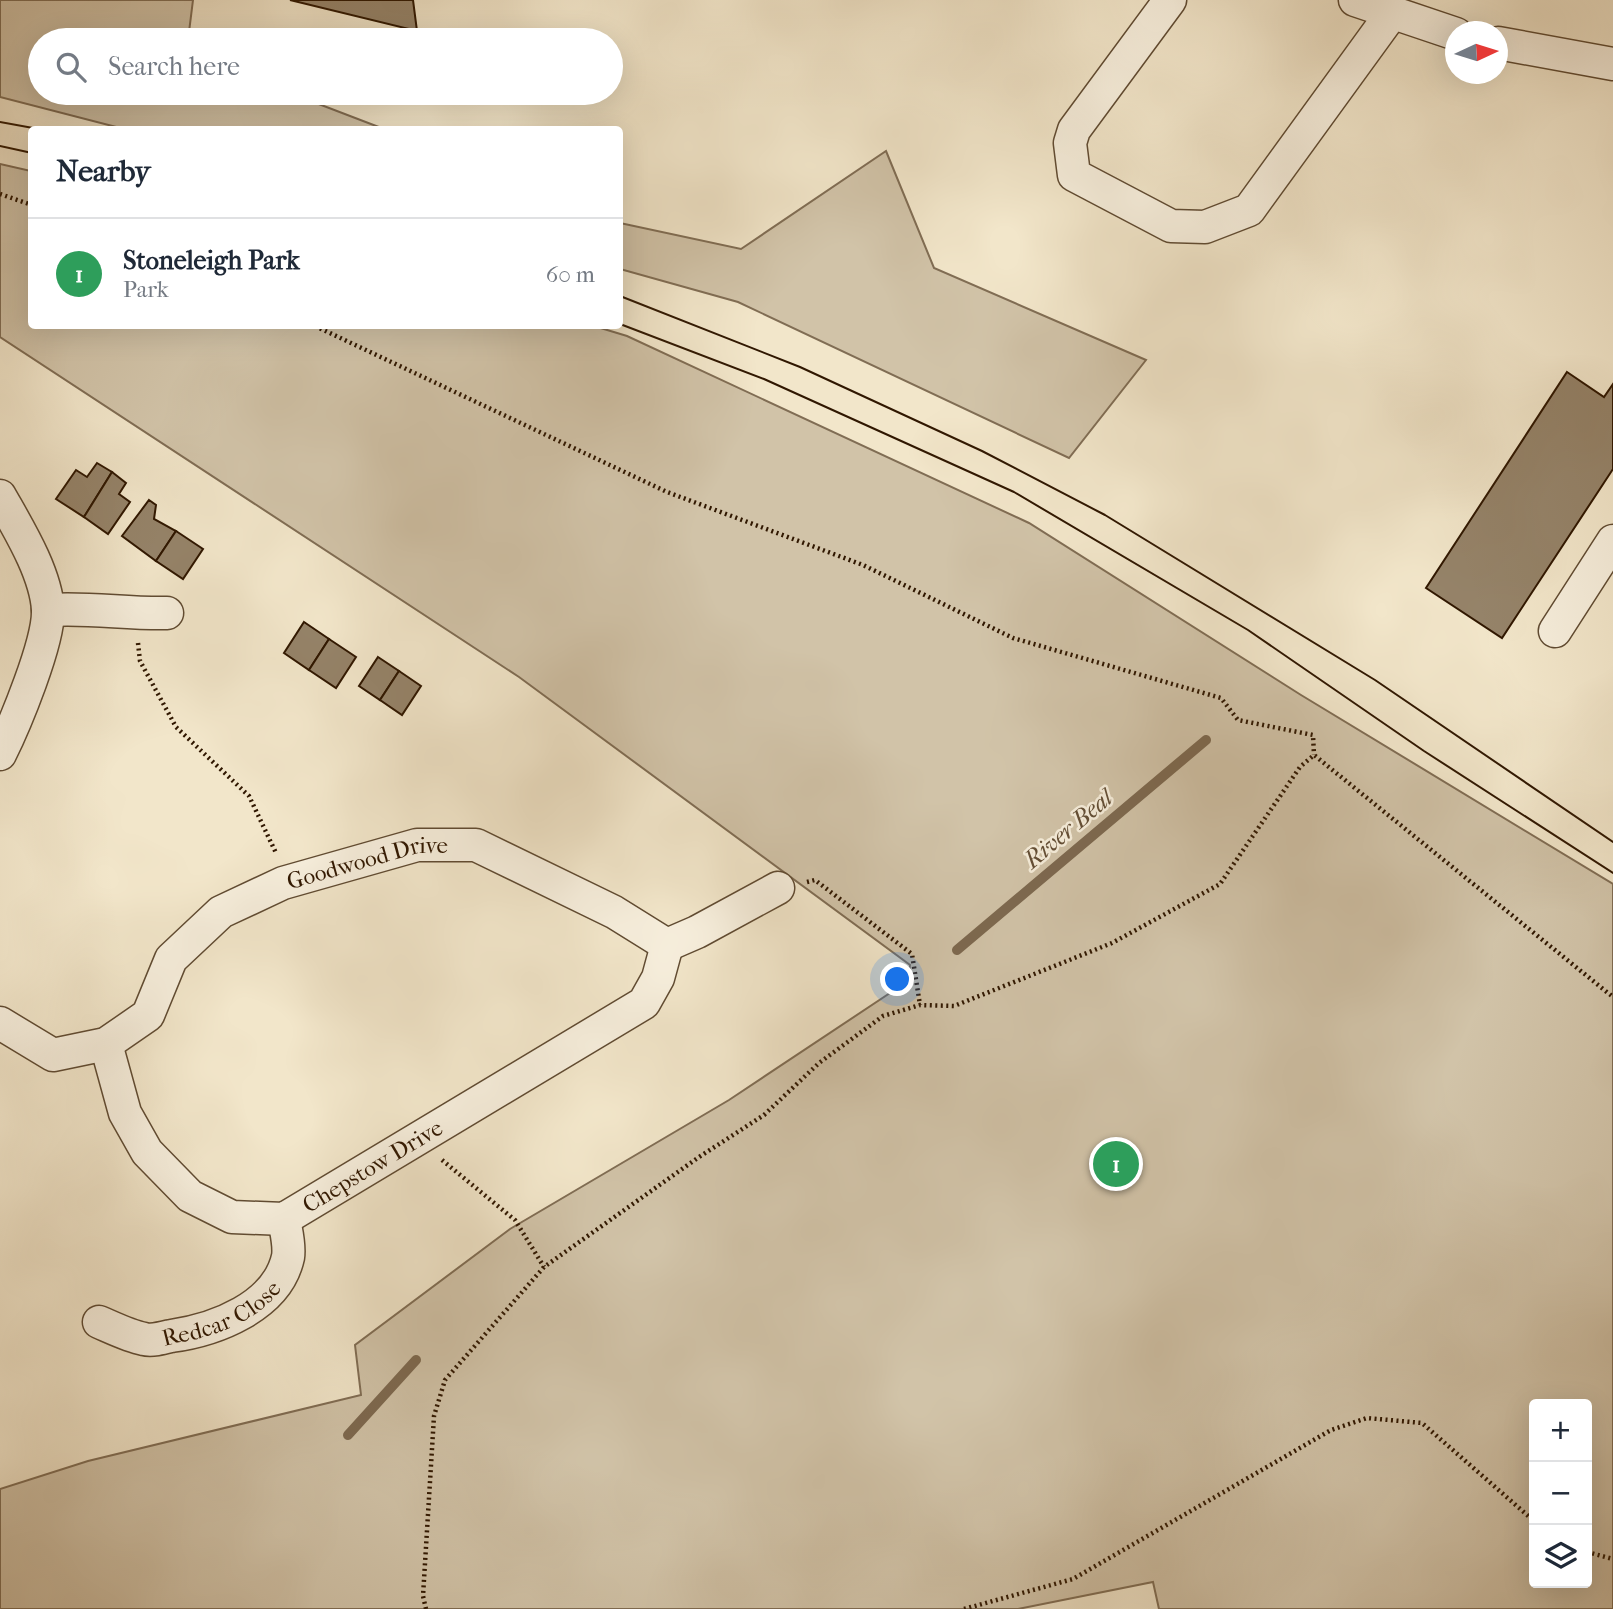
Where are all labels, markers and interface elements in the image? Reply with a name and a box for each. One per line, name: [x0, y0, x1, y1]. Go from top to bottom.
north arrow: [1445, 21, 1508, 84]
search box: [28, 28, 623, 105]
icon: search: [52, 48, 90, 86]
text: Search here: [108, 51, 240, 82]
text: Nearby: [56, 154, 151, 189]
text: Stoneleigh Park: [123, 245, 300, 276]
text: 1: [75, 261, 83, 288]
text: 60 m: [546, 261, 595, 288]
text: Park: [123, 276, 169, 303]
water label: River Beal: [1017, 782, 1120, 875]
street label: Goodwood Drive: [284, 832, 448, 895]
your location: [880, 962, 914, 996]
street label: Chepstow Drive: [298, 1114, 448, 1219]
pin: 1: [1093, 1138, 1139, 1190]
street label: Redcar Close: [159, 1276, 287, 1352]
map controls: [1529, 1399, 1592, 1588]
button: +: [1529, 1399, 1592, 1462]
button: −: [1529, 1462, 1592, 1525]
button: layers: [1529, 1525, 1592, 1588]

